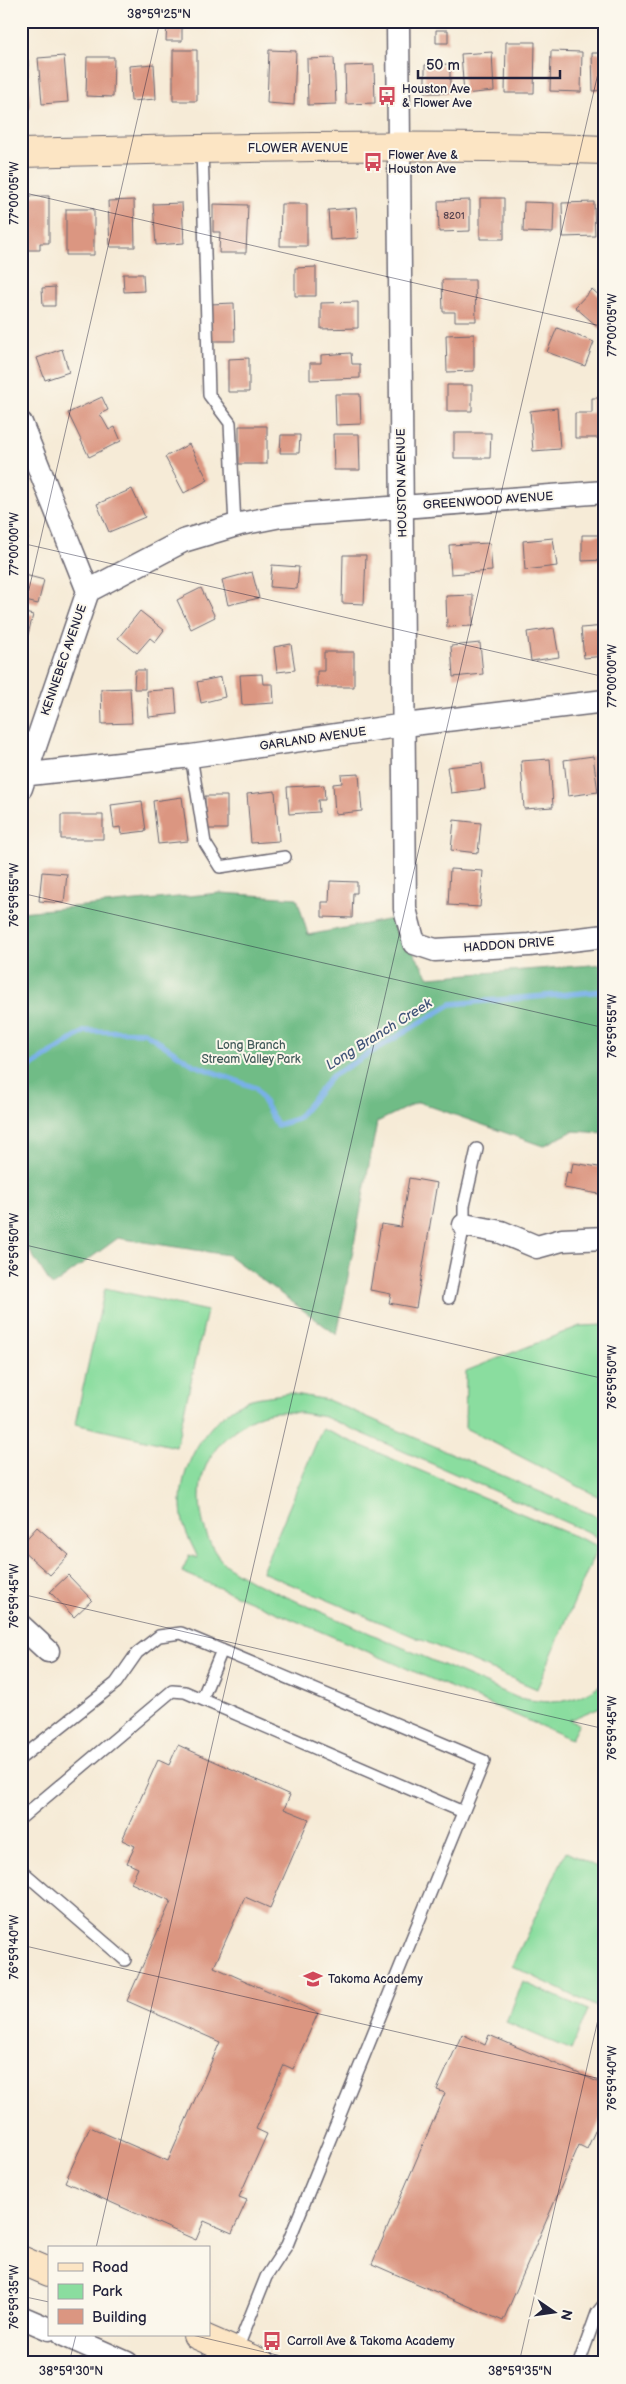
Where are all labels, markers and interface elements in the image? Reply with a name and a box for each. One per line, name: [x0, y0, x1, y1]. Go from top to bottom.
text: 38°59'25"N: [127, 7, 191, 22]
scale bar: [418, 48, 561, 80]
text: 50 m: [426, 56, 460, 75]
place label: Houston Ave & Flower Ave: [402, 82, 472, 111]
bus stop icon: Houston Ave & Flower Ave: [376, 85, 398, 107]
street label: FLOWER AVENUE: [248, 141, 348, 156]
place label: Flower Ave & Houston Ave: [388, 148, 458, 177]
bus stop icon: Flower Ave & Houston Ave: [362, 151, 384, 173]
text: 77°00'05"W: [7, 161, 22, 225]
house number: 8201: [443, 210, 465, 222]
text: 77°00'05"W: [605, 293, 620, 357]
street label: HOUSTON AVENUE: [394, 428, 410, 538]
street label: GREENWOOD AVENUE: [422, 489, 554, 513]
text: 77°00'00"W: [7, 512, 22, 576]
street label: KENNEBEC AVENUE: [38, 602, 90, 718]
text: 77°00'00"W: [605, 644, 620, 708]
street label: GARLAND AVENUE: [259, 724, 367, 754]
text: 76°59'55"W: [7, 863, 22, 927]
street label: HADDON DRIVE: [463, 934, 555, 956]
water label: Long Branch Creek: [323, 994, 436, 1074]
text: 76°59'55"W: [605, 994, 620, 1058]
park label: Long Branch Stream Valley Park: [201, 1038, 301, 1067]
text: 76°59'50"W: [7, 1213, 22, 1277]
text: 76°59'50"W: [605, 1345, 620, 1409]
text: 76°59'45"W: [7, 1564, 22, 1628]
text: 76°59'45"W: [605, 1696, 620, 1760]
text: 76°59'40"W: [7, 1915, 22, 1979]
school or university icon: Takoma Academy: [302, 1968, 324, 1990]
place label: Takoma Academy: [328, 1972, 423, 1987]
text: 76°59'40"W: [605, 2046, 620, 2110]
legend: [48, 2246, 210, 2336]
text: Road: [92, 2258, 128, 2277]
text: 76°59'35"W: [7, 2265, 22, 2329]
text: Park: [92, 2282, 123, 2301]
north arrow: [528, 2286, 578, 2336]
text: Building: [92, 2308, 147, 2327]
text: N: [557, 2308, 576, 2322]
bus stop icon: Carroll Ave & Takoma Academy: [261, 2330, 283, 2352]
place label: Carroll Ave & Takoma Academy: [287, 2334, 455, 2349]
text: 38°59'30"N: [39, 2364, 103, 2379]
text: 38°59'35"N: [488, 2364, 552, 2379]

